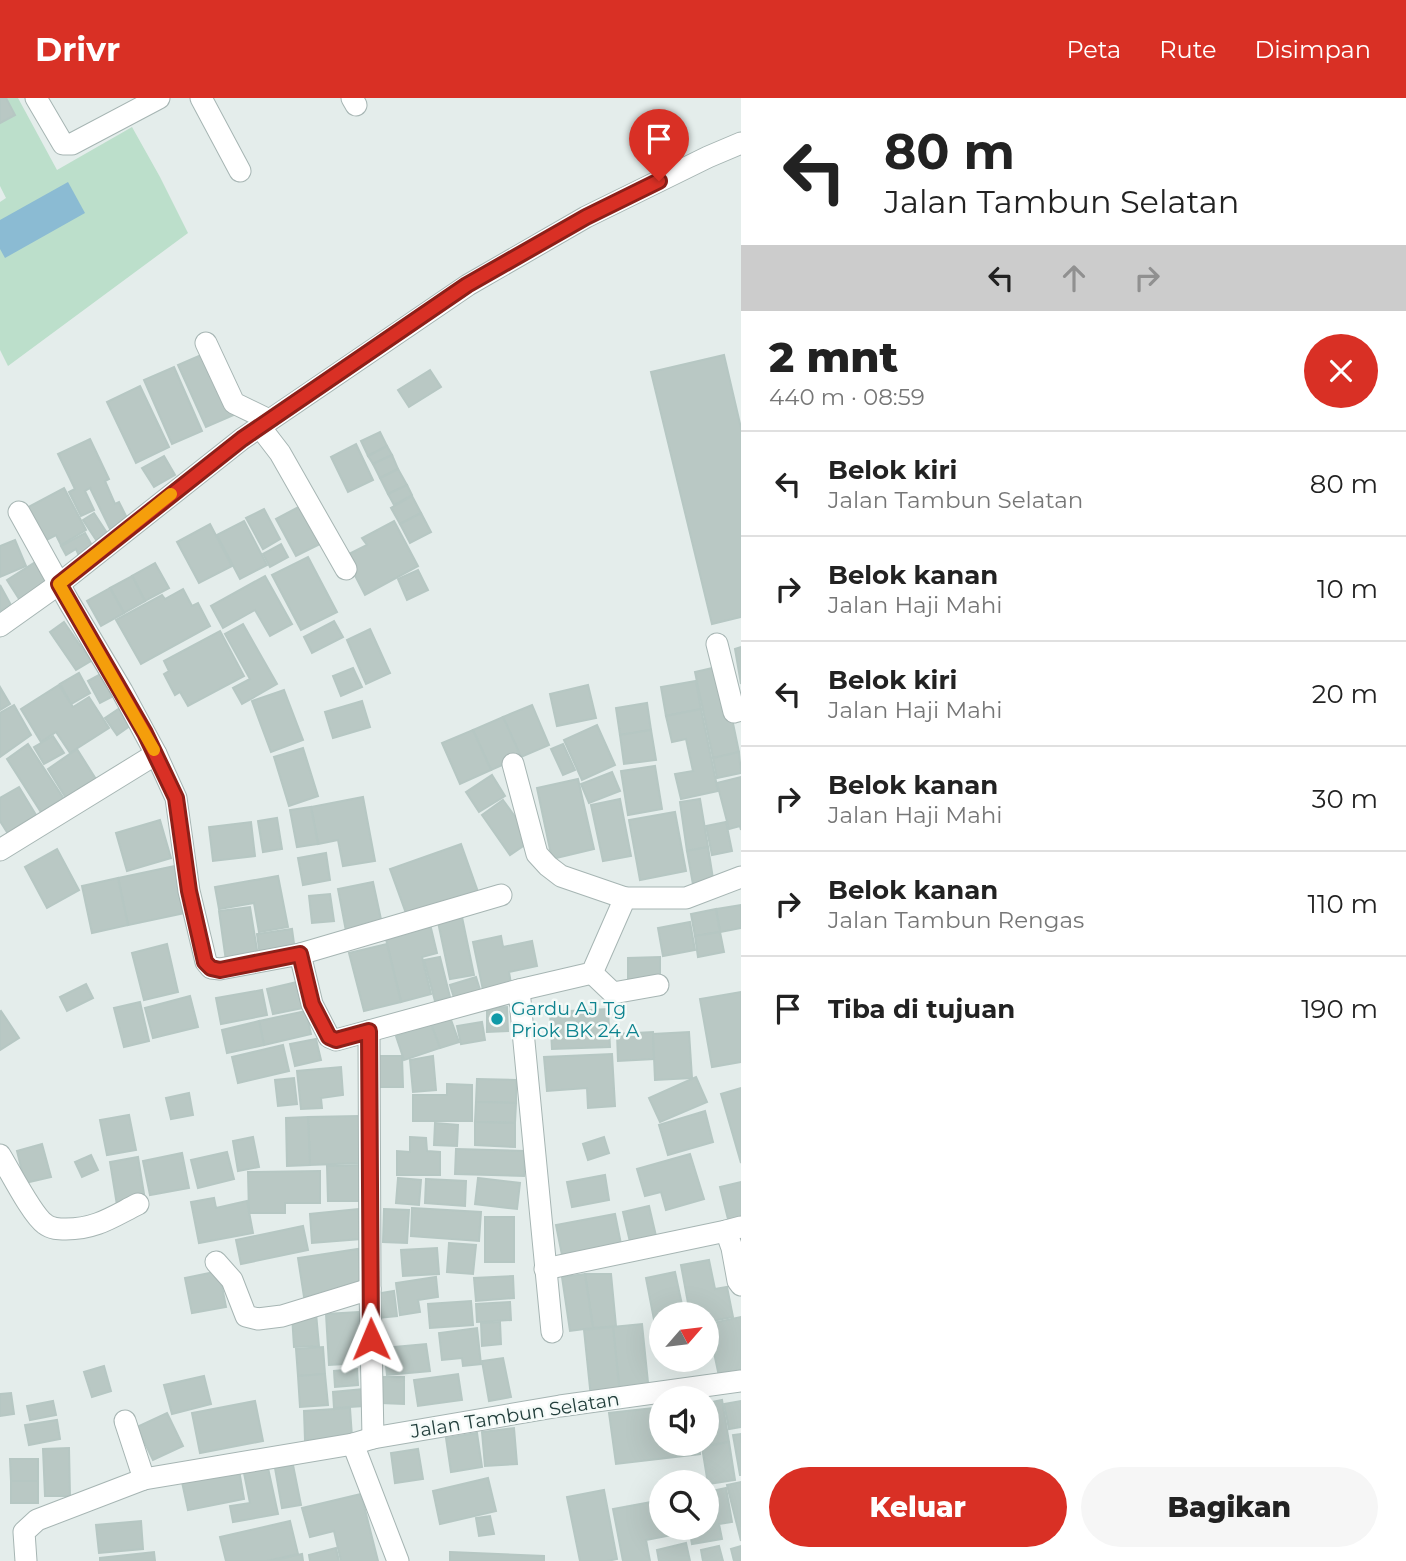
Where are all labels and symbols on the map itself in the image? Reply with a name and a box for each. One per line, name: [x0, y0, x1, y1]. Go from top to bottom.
pin: [629, 109, 689, 181]
place label: Gardu AJ Tg Priok BK 24 A: [511, 997, 640, 1042]
marker: Gardu AJ Tg Priok BK 24 A: [489, 1011, 505, 1027]
position arrow: [334, 1302, 408, 1376]
north arrow: [649, 1302, 719, 1372]
street label: Jalan Tambun Selatan: [408, 1387, 621, 1443]

